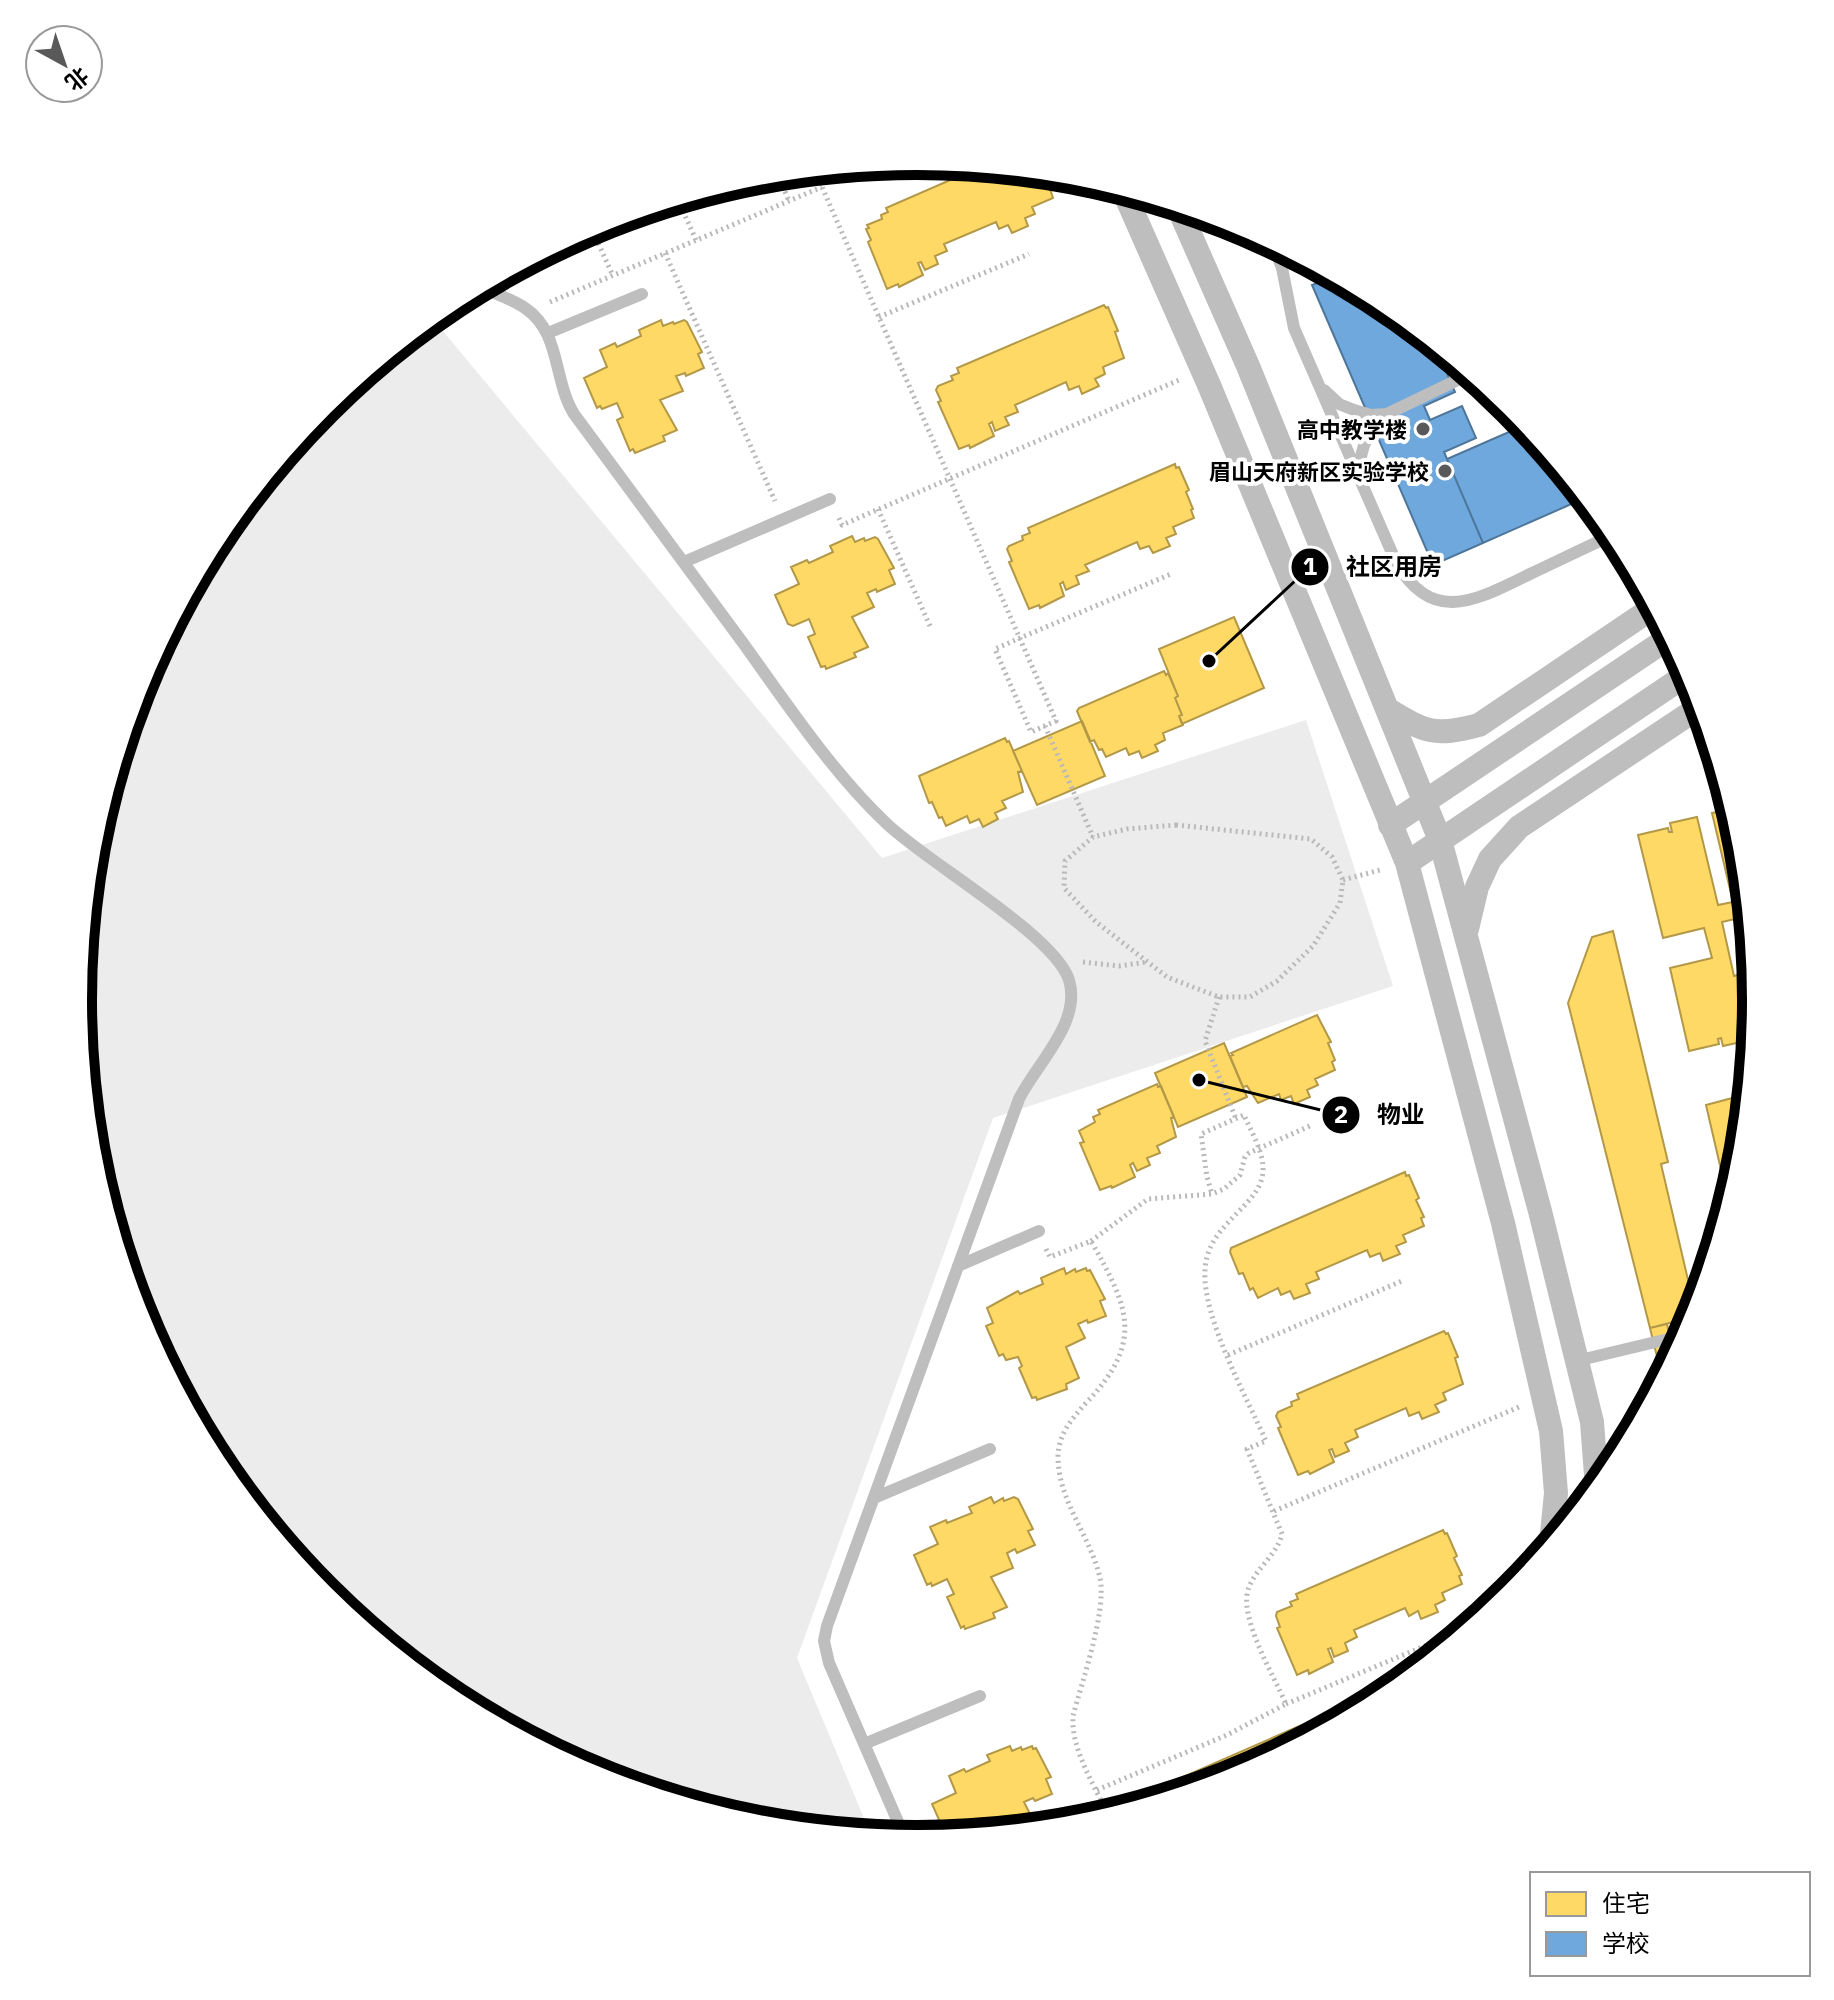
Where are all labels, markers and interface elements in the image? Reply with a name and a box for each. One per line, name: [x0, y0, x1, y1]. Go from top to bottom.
north arrow: [24, 24, 104, 104]
text: 北: [59, 62, 95, 98]
place label: 高中教学楼: [1297, 415, 1407, 444]
marker: 高中教学楼: [1414, 420, 1432, 438]
place label: 眉山天府新区实验学校: [1209, 457, 1429, 486]
marker: 眉山天府新区实验学校: [1436, 462, 1454, 480]
callout: 社区用房: [1290, 543, 1458, 591]
text: 1: [1303, 550, 1317, 582]
text: 社区用房: [1346, 550, 1442, 582]
callout: 物业: [1321, 1091, 1441, 1139]
text: 2: [1334, 1098, 1348, 1130]
text: 物业: [1377, 1098, 1425, 1130]
legend: [1530, 1872, 1810, 1976]
text: 住宅: [1602, 1887, 1650, 1919]
text: 学校: [1602, 1927, 1650, 1959]

